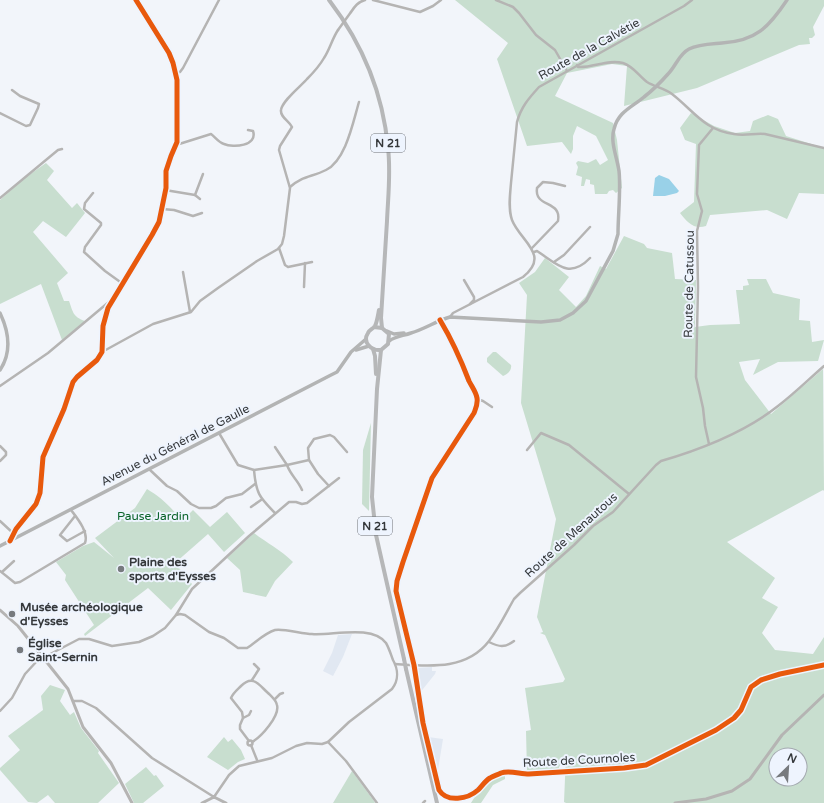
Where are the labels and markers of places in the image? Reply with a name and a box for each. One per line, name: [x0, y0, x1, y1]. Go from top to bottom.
place label: Plaine des sports d'Eysses: [129, 555, 216, 584]
marker: Plaine des sports d'Eysses: [116, 564, 126, 574]
place label: Musée archéologique d'Eysses: [20, 600, 143, 629]
marker: Musée archéologique d'Eysses: [7, 609, 17, 619]
place label: Église Saint-Sernin: [28, 636, 98, 664]
marker: Église Saint-Sernin: [15, 645, 25, 655]

